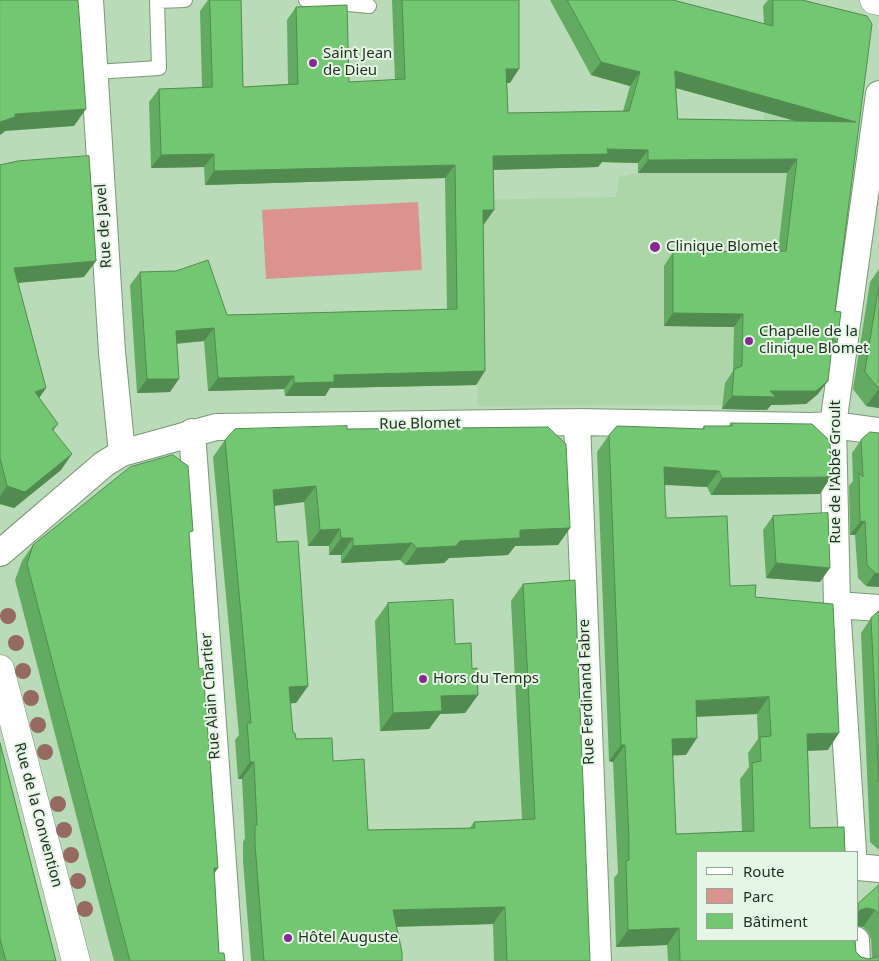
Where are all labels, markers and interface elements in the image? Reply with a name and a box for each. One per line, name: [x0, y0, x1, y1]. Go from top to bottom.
place label: Saint Jean de Dieu: [323, 45, 392, 80]
marker: Saint Jean de Dieu: [307, 57, 319, 69]
street label: Rue de Javel: [92, 183, 116, 269]
place label: Clinique Blomet: [666, 238, 778, 256]
marker: Clinique Blomet: [648, 240, 662, 254]
place label: Chapelle de la clinique Blomet: [759, 323, 869, 358]
marker: Chapelle de la clinique Blomet: [743, 335, 755, 347]
street label: Rue de l'Abbé Groult: [827, 400, 845, 544]
street label: Rue Blomet: [379, 414, 461, 434]
street label: Rue Ferdinand Fabre: [575, 619, 599, 765]
street label: Rue Alain Chartier: [198, 632, 224, 760]
place label: Hors du Temps: [433, 670, 539, 688]
marker: Hors du Temps: [417, 673, 429, 685]
street label: Rue de la Convention: [10, 740, 66, 890]
legend: [696, 851, 859, 941]
text: Route: [743, 861, 785, 881]
text: Parc: [743, 886, 774, 906]
text: Bâtiment: [743, 911, 808, 931]
place label: Hôtel Auguste: [298, 929, 398, 947]
marker: Hôtel Auguste: [282, 932, 294, 944]

